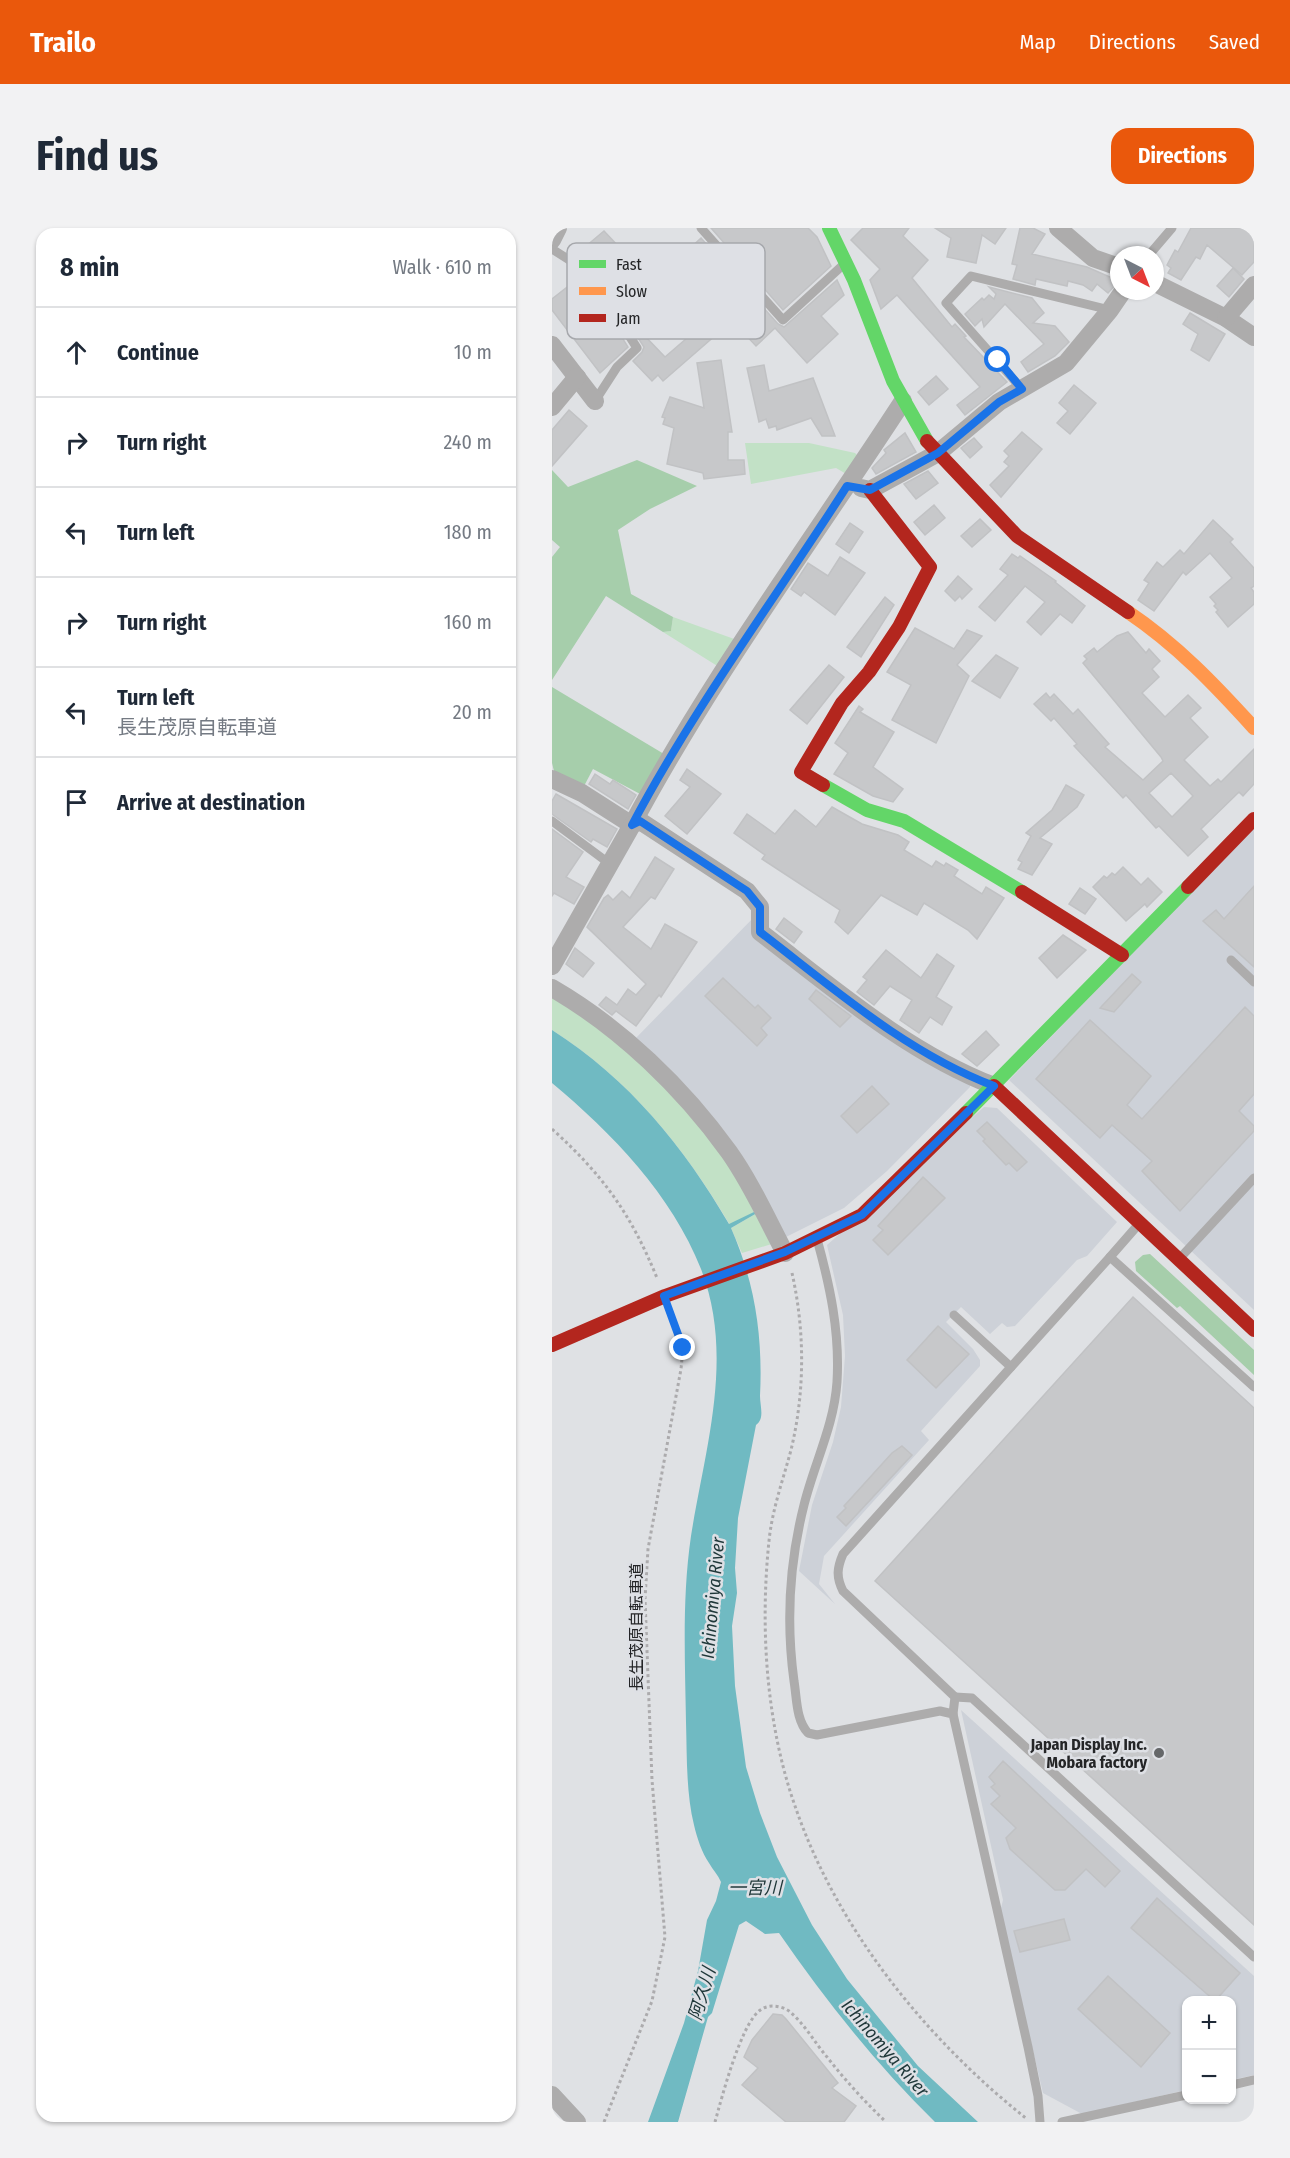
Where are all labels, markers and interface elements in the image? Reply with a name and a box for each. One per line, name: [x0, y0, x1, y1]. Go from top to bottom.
text: Trailo: [30, 26, 96, 59]
text: Map: [1019, 29, 1056, 55]
text: Directions: [1089, 29, 1176, 55]
text: Saved: [1209, 29, 1260, 55]
button: Directions: [1111, 128, 1254, 184]
text: Find us: [36, 131, 158, 181]
legend: [567, 243, 765, 339]
north arrow: [1110, 246, 1164, 300]
text: 8 min: [60, 252, 119, 283]
text: Walk · 610 m: [392, 255, 492, 279]
text: Fast: [616, 255, 643, 274]
text: Slow: [616, 282, 647, 301]
text: Jam: [616, 309, 641, 328]
icon: ahead: [60, 336, 93, 369]
text: Continue: [117, 339, 199, 366]
text: 10 m: [454, 340, 492, 364]
route start: [984, 346, 1010, 372]
icon: right: [60, 426, 93, 459]
text: Turn right: [117, 429, 206, 456]
text: 240 m: [443, 430, 492, 454]
icon: left: [60, 516, 93, 549]
text: Turn left: [117, 519, 195, 546]
text: 180 m: [444, 520, 492, 544]
icon: right: [60, 606, 93, 639]
text: Turn right: [117, 609, 206, 636]
text: 160 m: [444, 610, 492, 634]
text: Turn left: [117, 684, 195, 711]
icon: left: [60, 696, 93, 729]
text: 20 m: [453, 700, 492, 724]
text: 長生茂原自転車道: [117, 715, 277, 739]
icon: arrive: [60, 786, 93, 819]
text: Arrive at destination: [117, 789, 305, 816]
route end: [669, 1334, 695, 1360]
water label: Ichinomiya River: [697, 1536, 729, 1660]
street label: 長生茂原自転車道: [627, 1563, 646, 1691]
place label: Japan Display Inc. Mobara factory: [1029, 1735, 1147, 1772]
marker: Japan Display Inc. Mobara factory: [1152, 1746, 1166, 1760]
water label: 一宮川: [728, 1877, 784, 1899]
water label: 阿久川: [684, 1963, 721, 2023]
water label: Ichinomiya River: [837, 1995, 934, 2102]
map controls: [1182, 1996, 1236, 2104]
button: +: [1182, 1996, 1236, 2050]
button: −: [1182, 2050, 1236, 2104]

